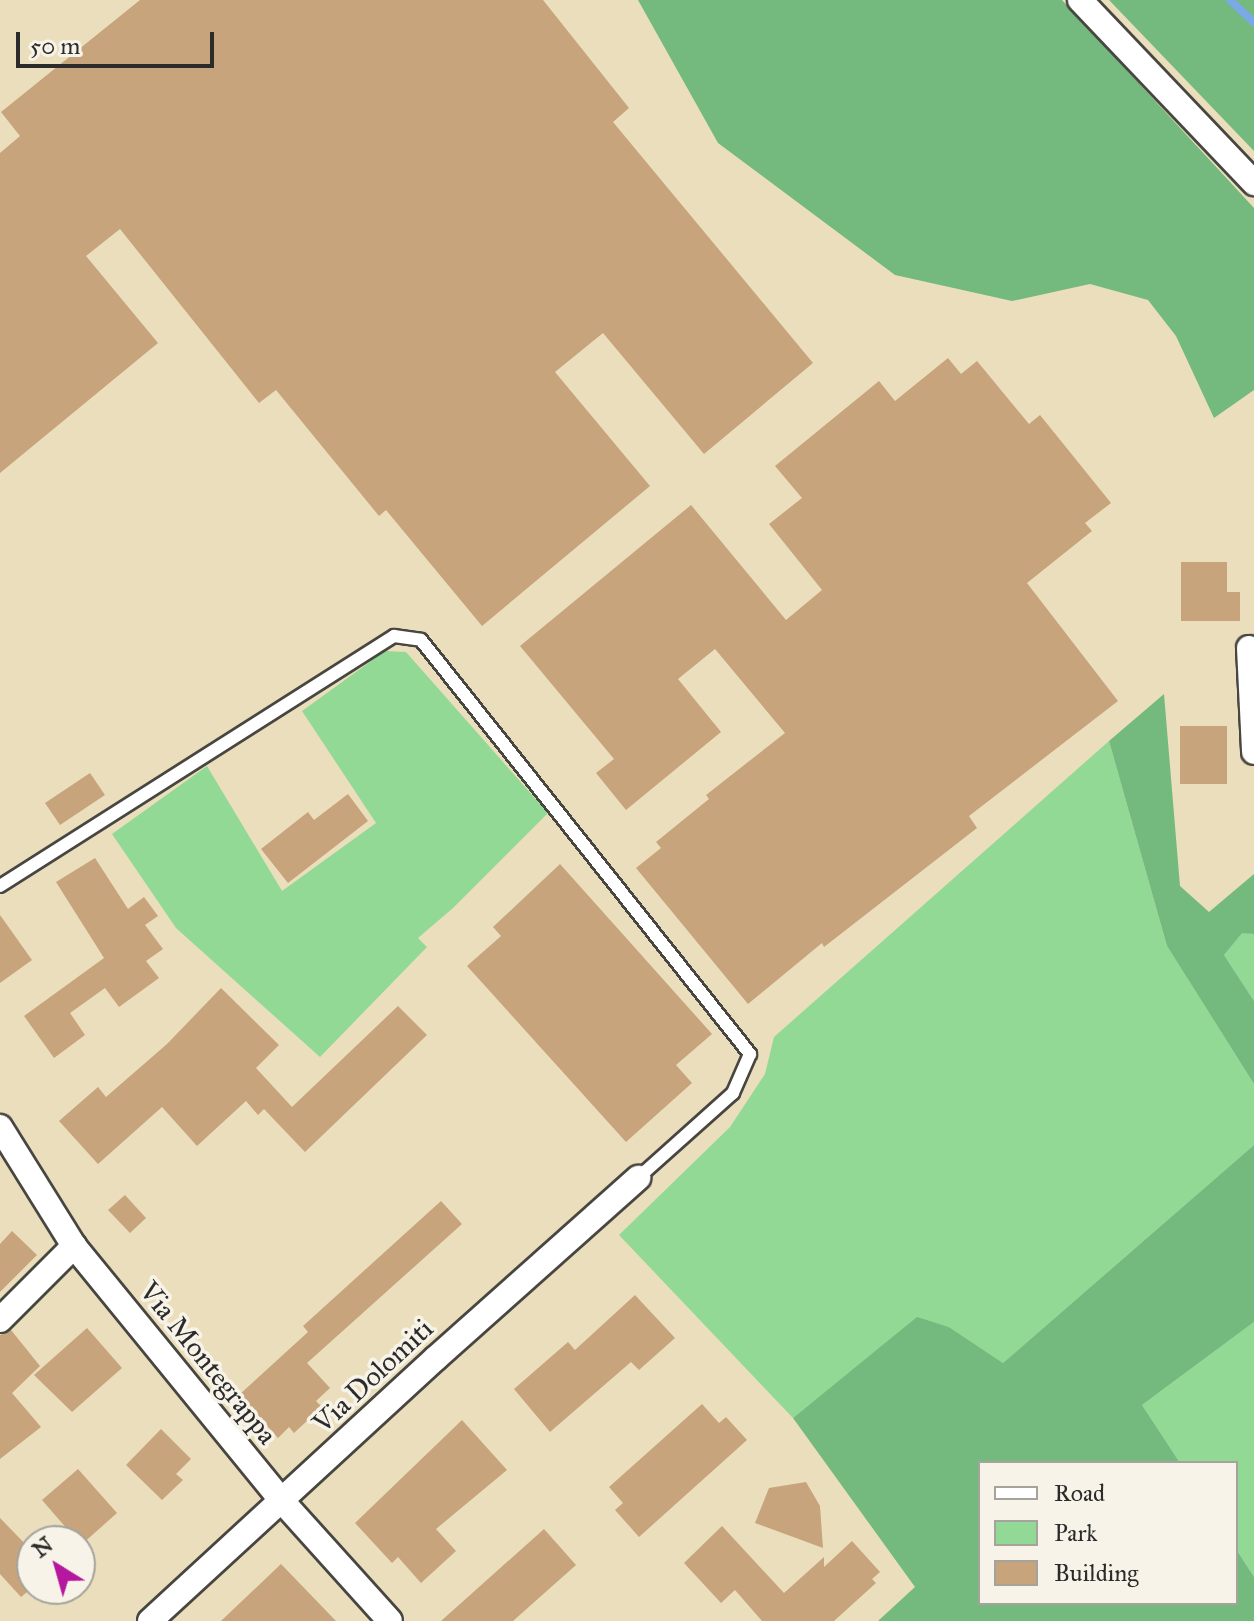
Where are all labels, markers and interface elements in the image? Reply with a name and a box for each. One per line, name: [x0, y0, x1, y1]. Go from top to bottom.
scale bar: [20, 16, 218, 66]
text: 50 m: [30, 31, 80, 61]
street label: Via Montegrappa: [132, 1275, 284, 1451]
street label: Via Dolomiti: [306, 1312, 440, 1440]
legend: [978, 1461, 1238, 1605]
text: Road: [1054, 1478, 1105, 1508]
text: Park: [1054, 1518, 1097, 1548]
north arrow: [16, 1525, 96, 1605]
text: N: [27, 1531, 58, 1563]
text: Building: [1054, 1558, 1139, 1588]

